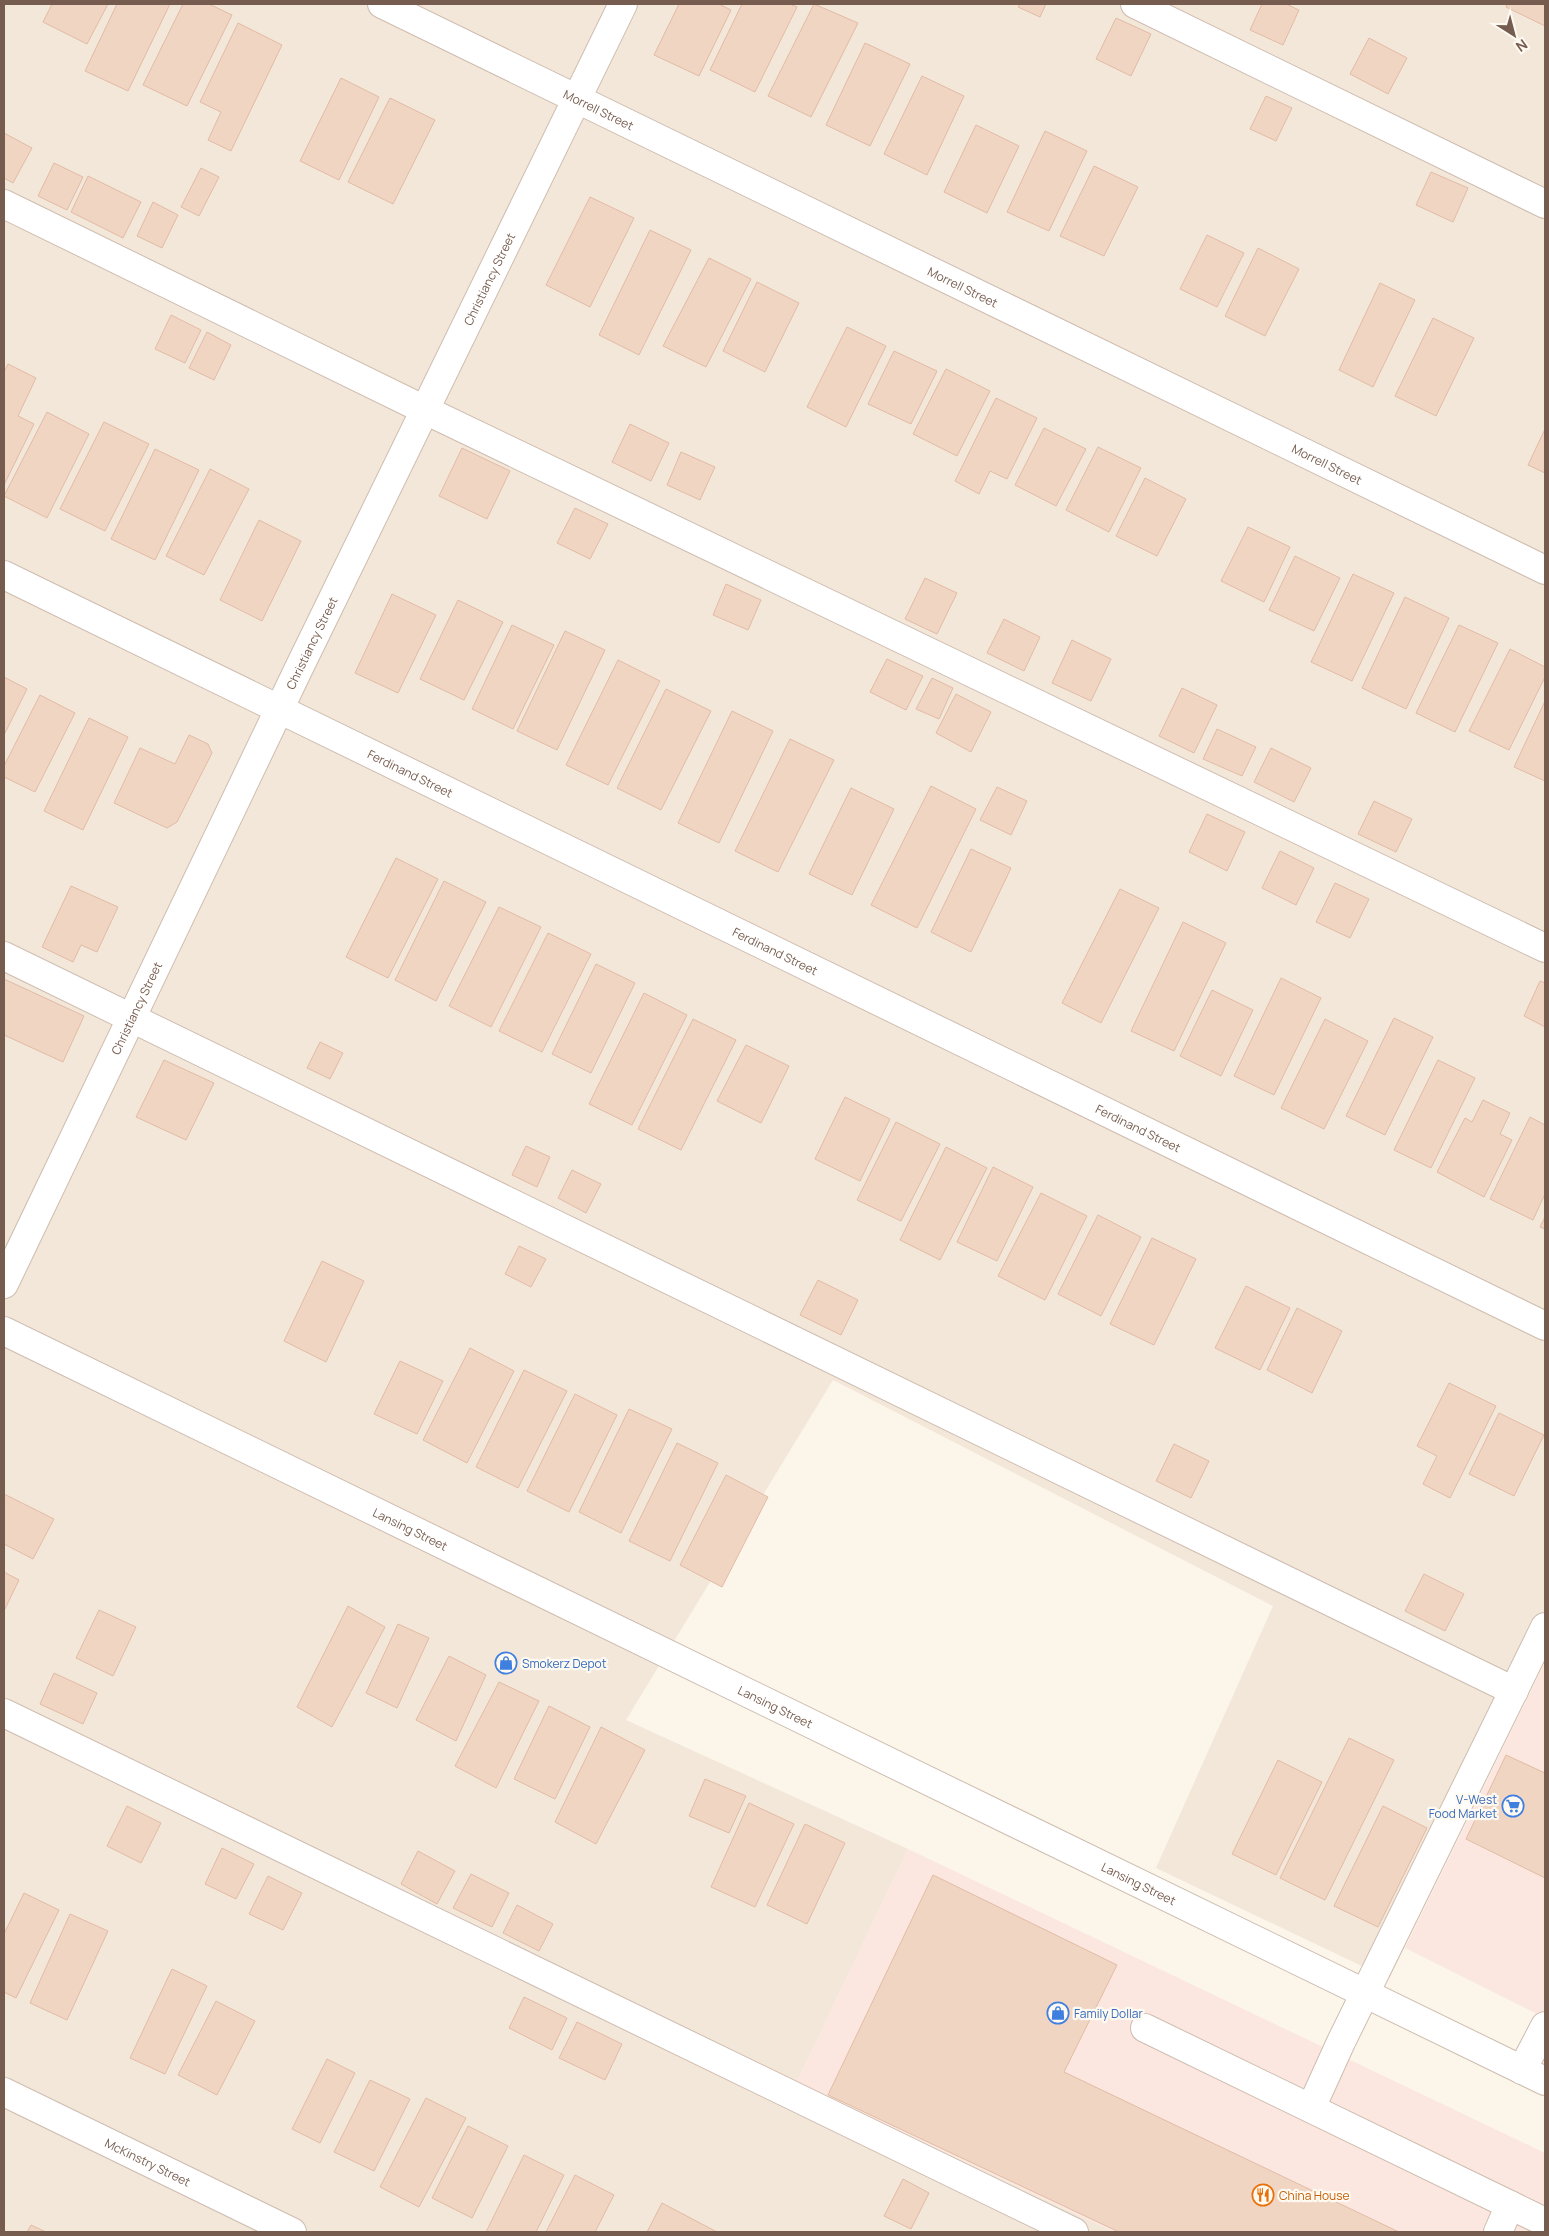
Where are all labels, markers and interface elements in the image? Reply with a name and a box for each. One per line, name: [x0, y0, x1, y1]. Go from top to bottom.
north arrow: [1489, 10, 1539, 60]
text: N: [1512, 35, 1532, 57]
street label: Morrell Street: [561, 85, 637, 134]
street label: Christiancy Street: [459, 230, 519, 328]
street label: Morrell Street: [925, 262, 1001, 311]
street label: Morrell Street: [1289, 440, 1365, 488]
street label: Christiancy Street: [282, 594, 341, 692]
street label: Ferdinand Street: [365, 745, 456, 801]
street label: Ferdinand Street: [730, 923, 821, 979]
street label: Christiancy Street: [107, 959, 166, 1057]
street label: Ferdinand Street: [1093, 1100, 1184, 1156]
street label: Lansing Street: [370, 1503, 451, 1554]
shop icon: Smokerz Depot: [494, 1651, 518, 1675]
place label: Smokerz Depot: [522, 1655, 607, 1672]
street label: Lansing Street: [735, 1681, 816, 1732]
place label: V-West Food Market: [1429, 1791, 1497, 1822]
supermarket icon: V-West Food Market: [1501, 1794, 1525, 1818]
street label: Lansing Street: [1099, 1858, 1179, 1909]
shop icon: Family Dollar: [1046, 2001, 1070, 2025]
place label: Family Dollar: [1074, 2005, 1143, 2022]
street label: McKinstry Street: [102, 2134, 194, 2190]
restaurant icon: China House: [1251, 2183, 1275, 2207]
place label: China House: [1279, 2187, 1349, 2204]

